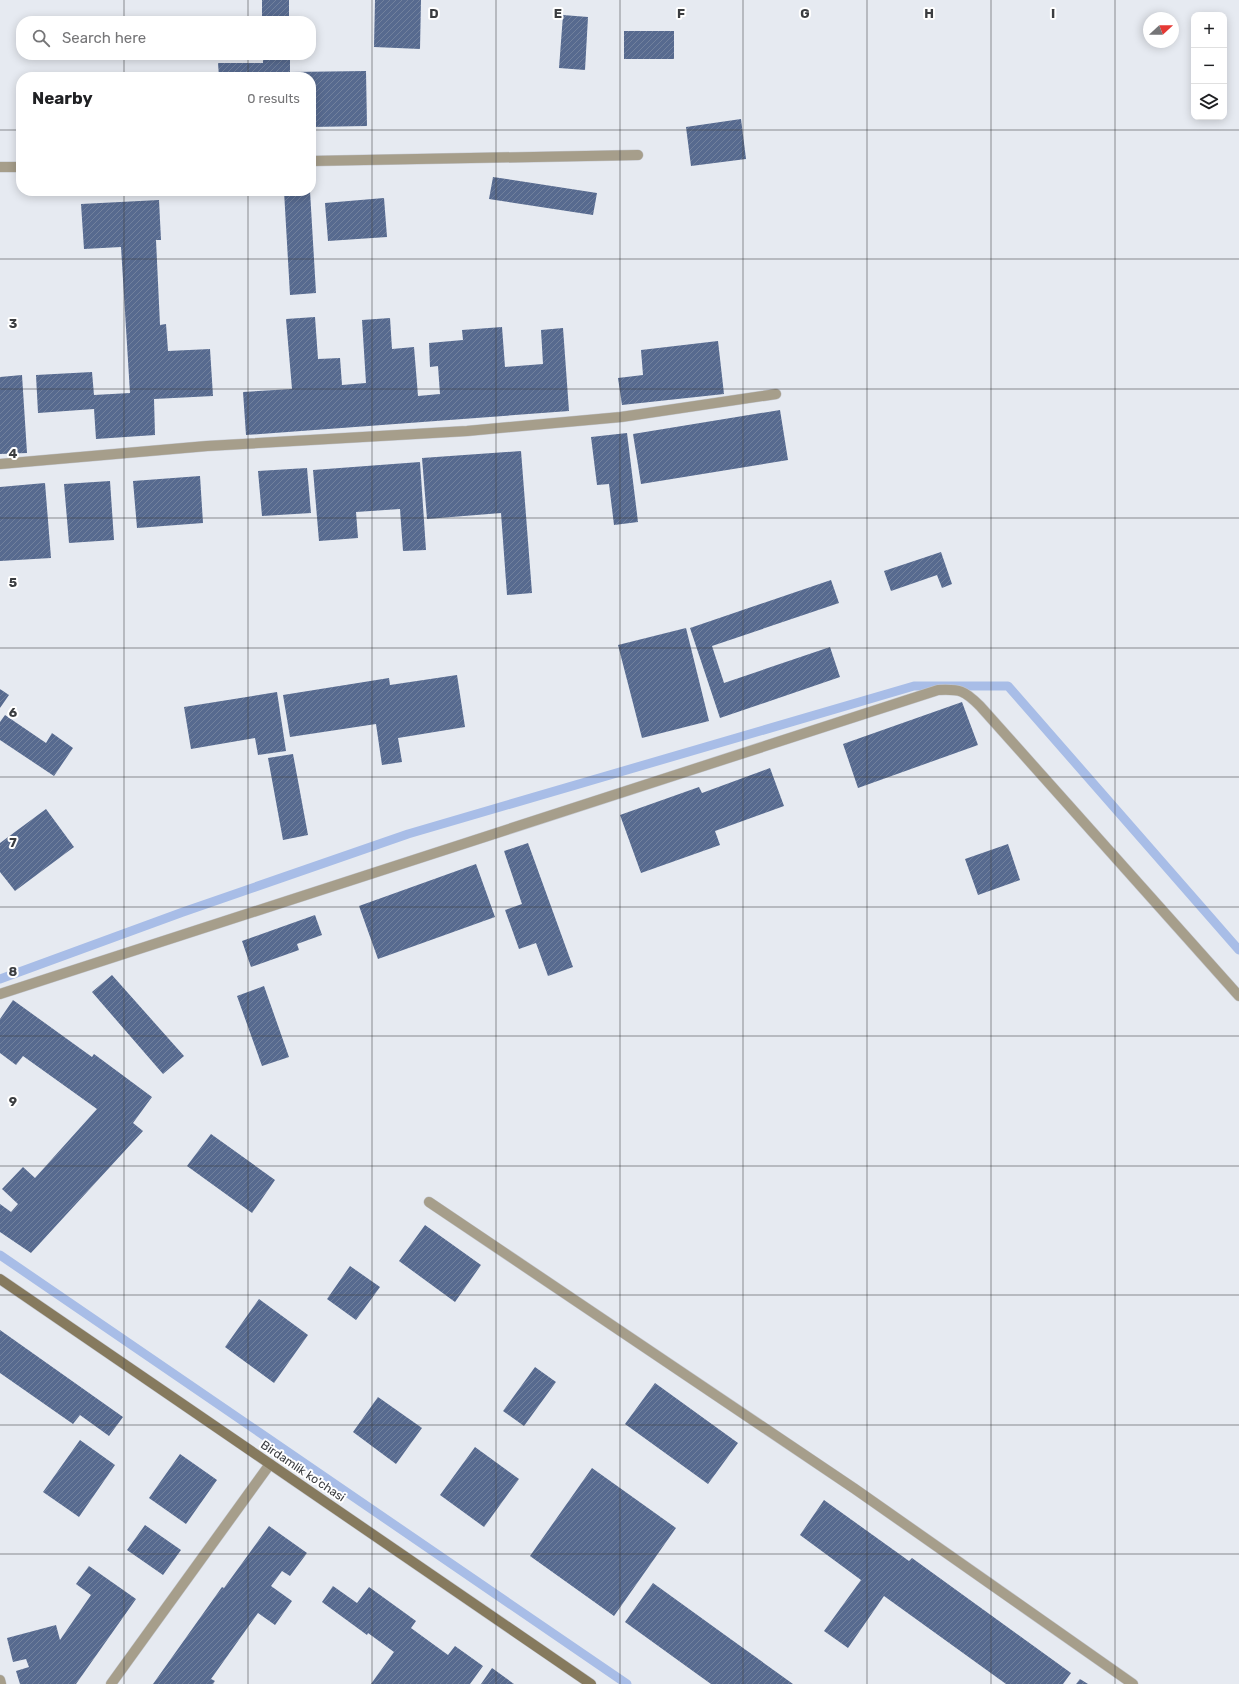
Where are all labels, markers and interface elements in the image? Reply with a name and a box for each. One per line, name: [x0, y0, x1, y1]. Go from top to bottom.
text: D: [429, 6, 439, 21]
text: E: [554, 6, 562, 21]
text: F: [677, 6, 685, 21]
text: G: [800, 6, 810, 21]
text: H: [924, 6, 934, 21]
text: I: [1051, 6, 1055, 21]
north arrow: [1143, 12, 1179, 48]
map controls: [1191, 12, 1227, 120]
button: +: [1191, 12, 1227, 48]
search box: [16, 16, 316, 60]
icon: search: [30, 27, 52, 49]
text: Search here: [62, 29, 146, 47]
button: −: [1191, 48, 1227, 84]
button: layers: [1191, 84, 1227, 120]
text: Nearby: [32, 88, 93, 108]
text: 0 results: [247, 91, 300, 106]
text: 3: [9, 316, 18, 331]
text: 4: [9, 446, 18, 461]
text: 5: [9, 575, 17, 590]
text: 6: [9, 705, 18, 720]
text: 7: [9, 835, 17, 850]
text: 8: [9, 964, 18, 979]
text: 9: [9, 1094, 17, 1109]
street label: Birdamlik ko'chasi: [258, 1438, 348, 1505]

